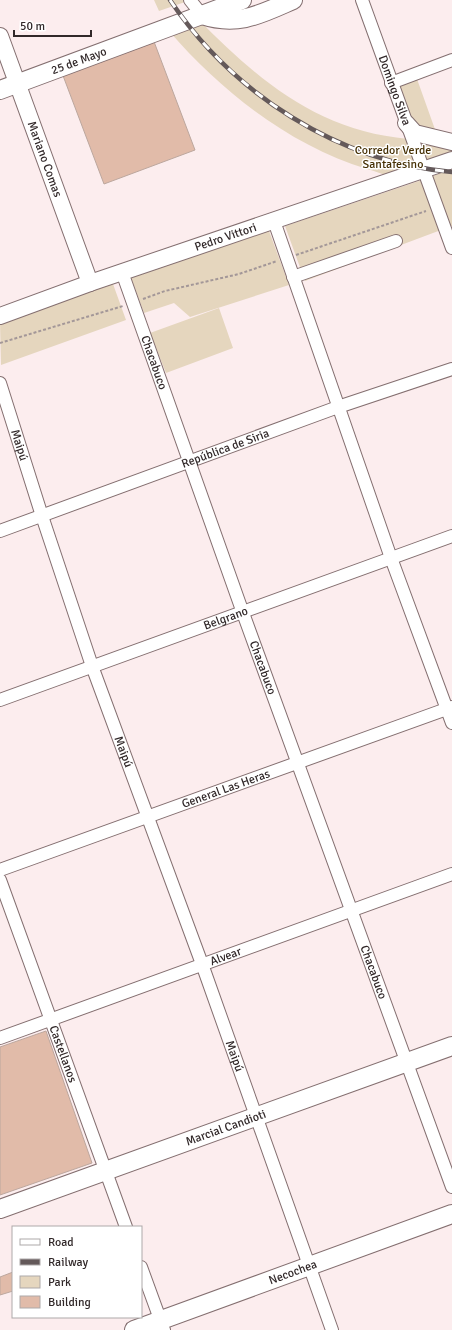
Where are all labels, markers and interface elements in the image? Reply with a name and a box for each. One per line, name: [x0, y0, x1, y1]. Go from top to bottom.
scale bar: [14, 12, 91, 38]
text: 50 m: [20, 19, 45, 34]
street label: 25 de Mayo: [49, 44, 109, 78]
street label: Domingo Silva: [375, 53, 414, 128]
street label: Mariano Comas: [24, 119, 65, 199]
park label: Corredor Verde Santafesino: [355, 143, 431, 172]
street label: Pedro Vittori: [193, 220, 259, 255]
street label: Chacabuco: [137, 334, 170, 392]
street label: República de Siria: [179, 426, 271, 472]
street label: Maipú: [7, 428, 31, 463]
street label: Belgrano: [201, 604, 250, 634]
street label: Chacabuco: [246, 639, 279, 697]
street label: Maipú: [111, 734, 136, 770]
street label: General Las Heras: [180, 766, 272, 812]
street label: Chacabuco: [357, 943, 390, 1001]
street label: Alvear: [208, 944, 244, 969]
street label: Castellanos: [45, 1023, 80, 1085]
street label: Maipú: [222, 1039, 247, 1074]
street label: Marcial Candioti: [184, 1107, 268, 1149]
legend: [12, 1226, 142, 1318]
text: Road: [48, 1235, 74, 1250]
text: Railway: [48, 1255, 88, 1270]
street label: Necochea: [267, 1257, 319, 1288]
text: Park: [48, 1275, 71, 1290]
text: Building: [48, 1295, 91, 1310]

